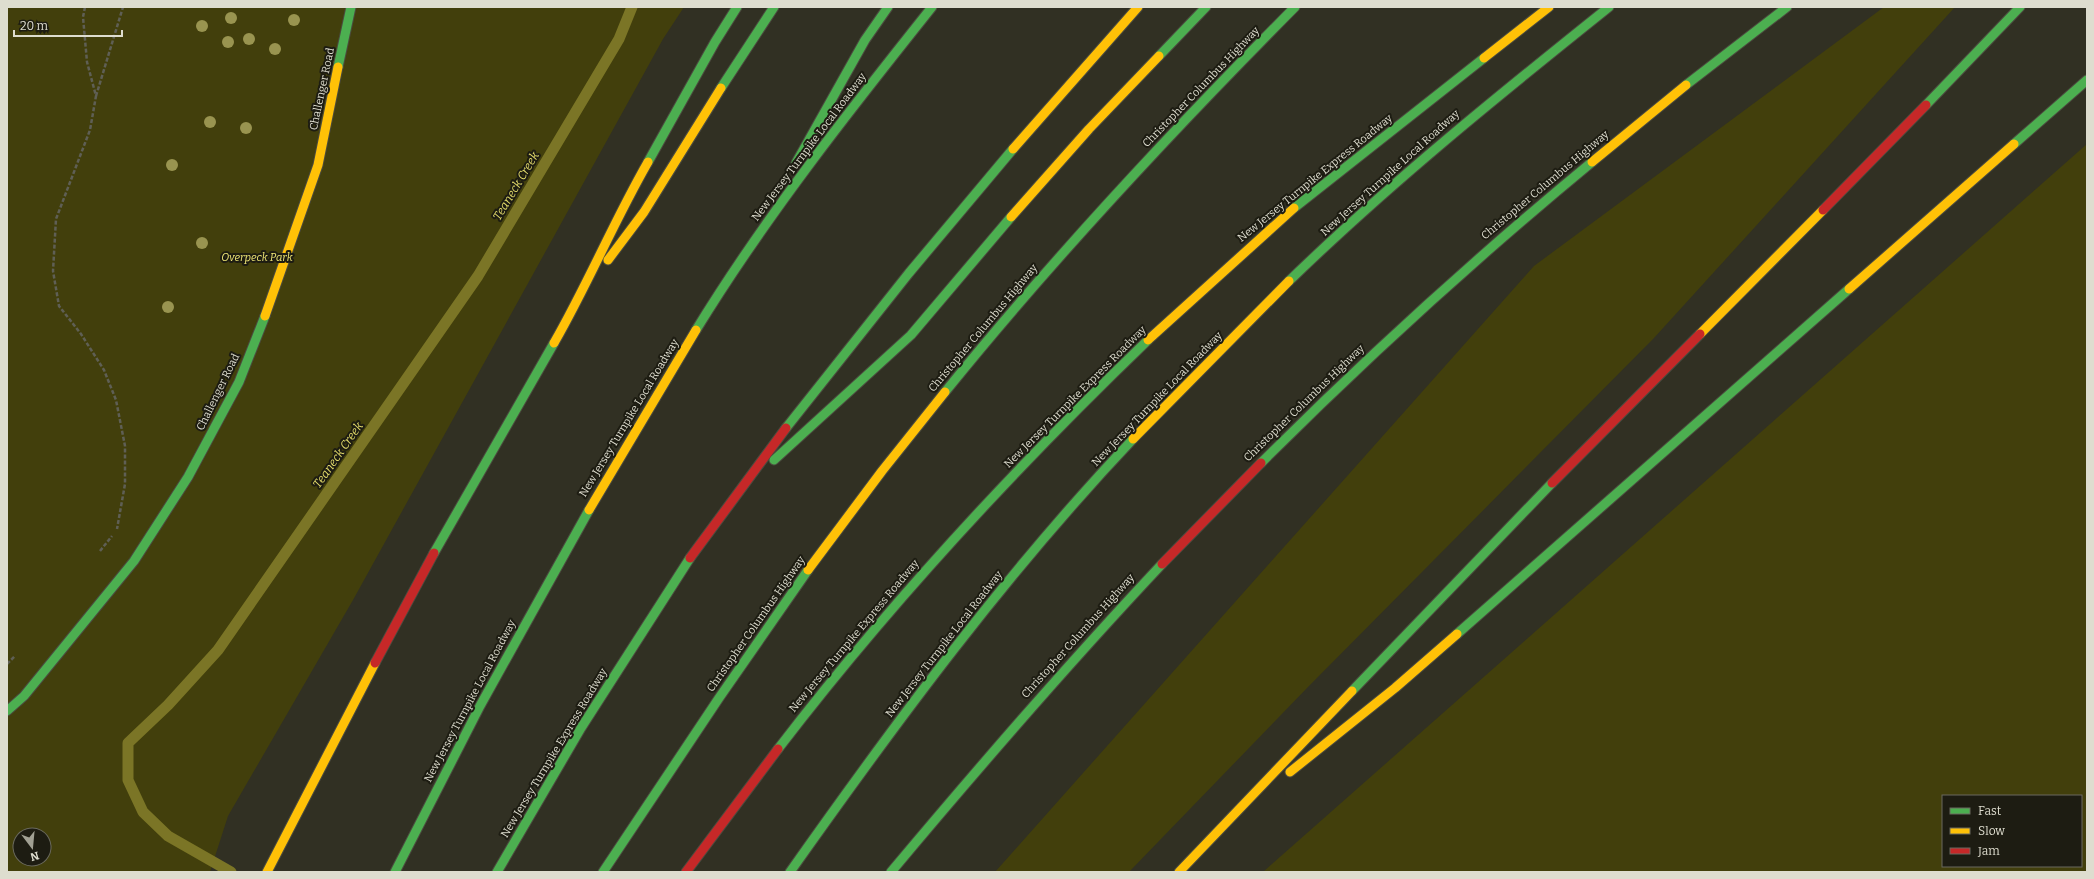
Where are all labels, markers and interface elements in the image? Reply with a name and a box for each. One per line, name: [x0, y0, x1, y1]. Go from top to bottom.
scale bar: [14, 12, 122, 38]
text: 20 m: [20, 19, 49, 33]
street label: Christopher Columbus Highway: [1140, 24, 1262, 150]
street label: Challenger Road: [307, 46, 337, 131]
street label: New Jersey Turnpike Local Roadway: [749, 70, 869, 224]
street label: New Jersey Turnpike Local Roadway: [1318, 107, 1462, 239]
street label: New Jersey Turnpike Express Roadway: [1235, 111, 1395, 245]
street label: Christopher Columbus Highway: [1479, 128, 1612, 242]
water label: Teaneck Creek: [490, 149, 542, 223]
park label: Overpeck Park: [221, 251, 294, 264]
street label: Christopher Columbus Highway: [926, 261, 1040, 394]
street label: New Jersey Turnpike Express Roadway: [1001, 323, 1149, 471]
street label: New Jersey Turnpike Local Roadway: [1089, 329, 1225, 469]
street label: New Jersey Turnpike Local Roadway: [577, 336, 682, 499]
street label: Christopher Columbus Highway: [1241, 342, 1367, 464]
street label: Challenger Road: [194, 351, 242, 433]
water label: Teaneck Creek: [310, 419, 366, 491]
street label: Christopher Columbus Highway: [704, 554, 808, 694]
street label: New Jersey Turnpike Express Roadway: [786, 557, 922, 715]
street label: New Jersey Turnpike Local Roadway: [883, 568, 1005, 720]
street label: Christopher Columbus Highway: [1019, 571, 1137, 701]
street label: New Jersey Turnpike Local Roadway: [422, 617, 519, 784]
street label: New Jersey Turnpike Express Roadway: [498, 666, 610, 840]
legend: [1942, 795, 2082, 867]
text: Fast: [1978, 804, 2002, 818]
text: Slow: [1978, 824, 2005, 838]
north arrow: [12, 827, 52, 867]
text: Jam: [1977, 844, 2000, 858]
text: N: [28, 849, 40, 864]

